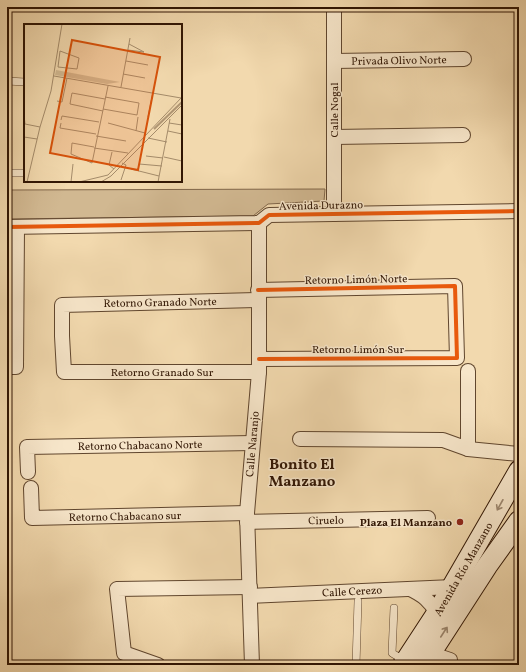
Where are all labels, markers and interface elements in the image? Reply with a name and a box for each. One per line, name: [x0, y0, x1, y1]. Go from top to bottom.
inset map: [24, 24, 182, 182]
street label: Privada Olivo Norte: [351, 53, 447, 70]
street label: Calle Nogal: [328, 82, 343, 138]
street label: Avenida Durazno: [279, 198, 363, 215]
street label: Retorno Limón Norte: [305, 272, 408, 289]
street label: Retorno Granado Norte: [103, 295, 217, 312]
street label: Retorno Limón Sur: [312, 343, 404, 358]
street label: Retorno Granado Sur: [111, 366, 214, 381]
street label: Calle Naranjo: [243, 411, 264, 478]
street label: Retorno Chabacano Norte: [78, 438, 202, 455]
district label: Bonito El Manzano: [269, 455, 336, 493]
one-way arrow: [495, 499, 503, 511]
street label: Retorno Chabacano sur: [69, 509, 182, 526]
street label: Ciruelo: [308, 514, 344, 529]
place label: Plaza El Manzano: [360, 516, 452, 531]
marker: Plaza El Manzano: [455, 517, 465, 527]
street label: Avenida Río Manzano: [431, 520, 497, 620]
street label: Calle Cerezo: [322, 583, 383, 602]
one-way arrow: [440, 627, 448, 638]

